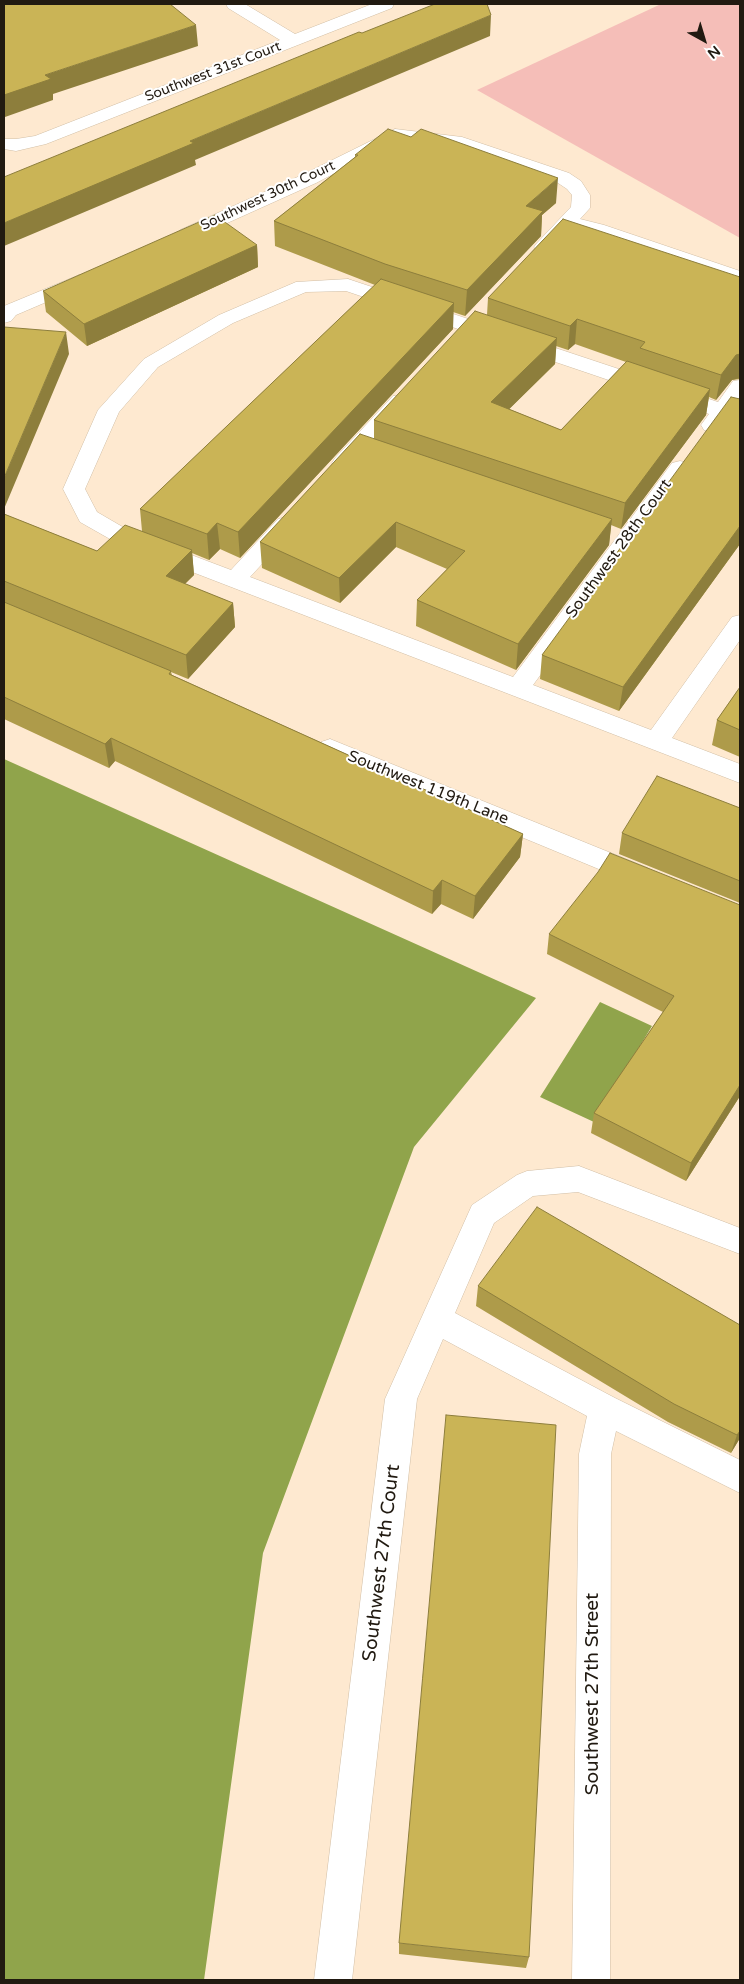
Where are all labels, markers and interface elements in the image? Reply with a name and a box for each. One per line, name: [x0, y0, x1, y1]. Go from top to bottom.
north arrow: [679, 15, 729, 65]
street label: Southwest 31st Court: [143, 38, 283, 106]
text: N: [704, 42, 723, 62]
street label: Southwest 30th Court: [198, 157, 338, 235]
street label: Southwest 28th Court: [562, 476, 676, 622]
street label: Southwest 119th Lane: [345, 747, 511, 829]
street label: Southwest 27th Court: [359, 1463, 405, 1663]
street label: Southwest 27th Street: [582, 1593, 604, 1795]

